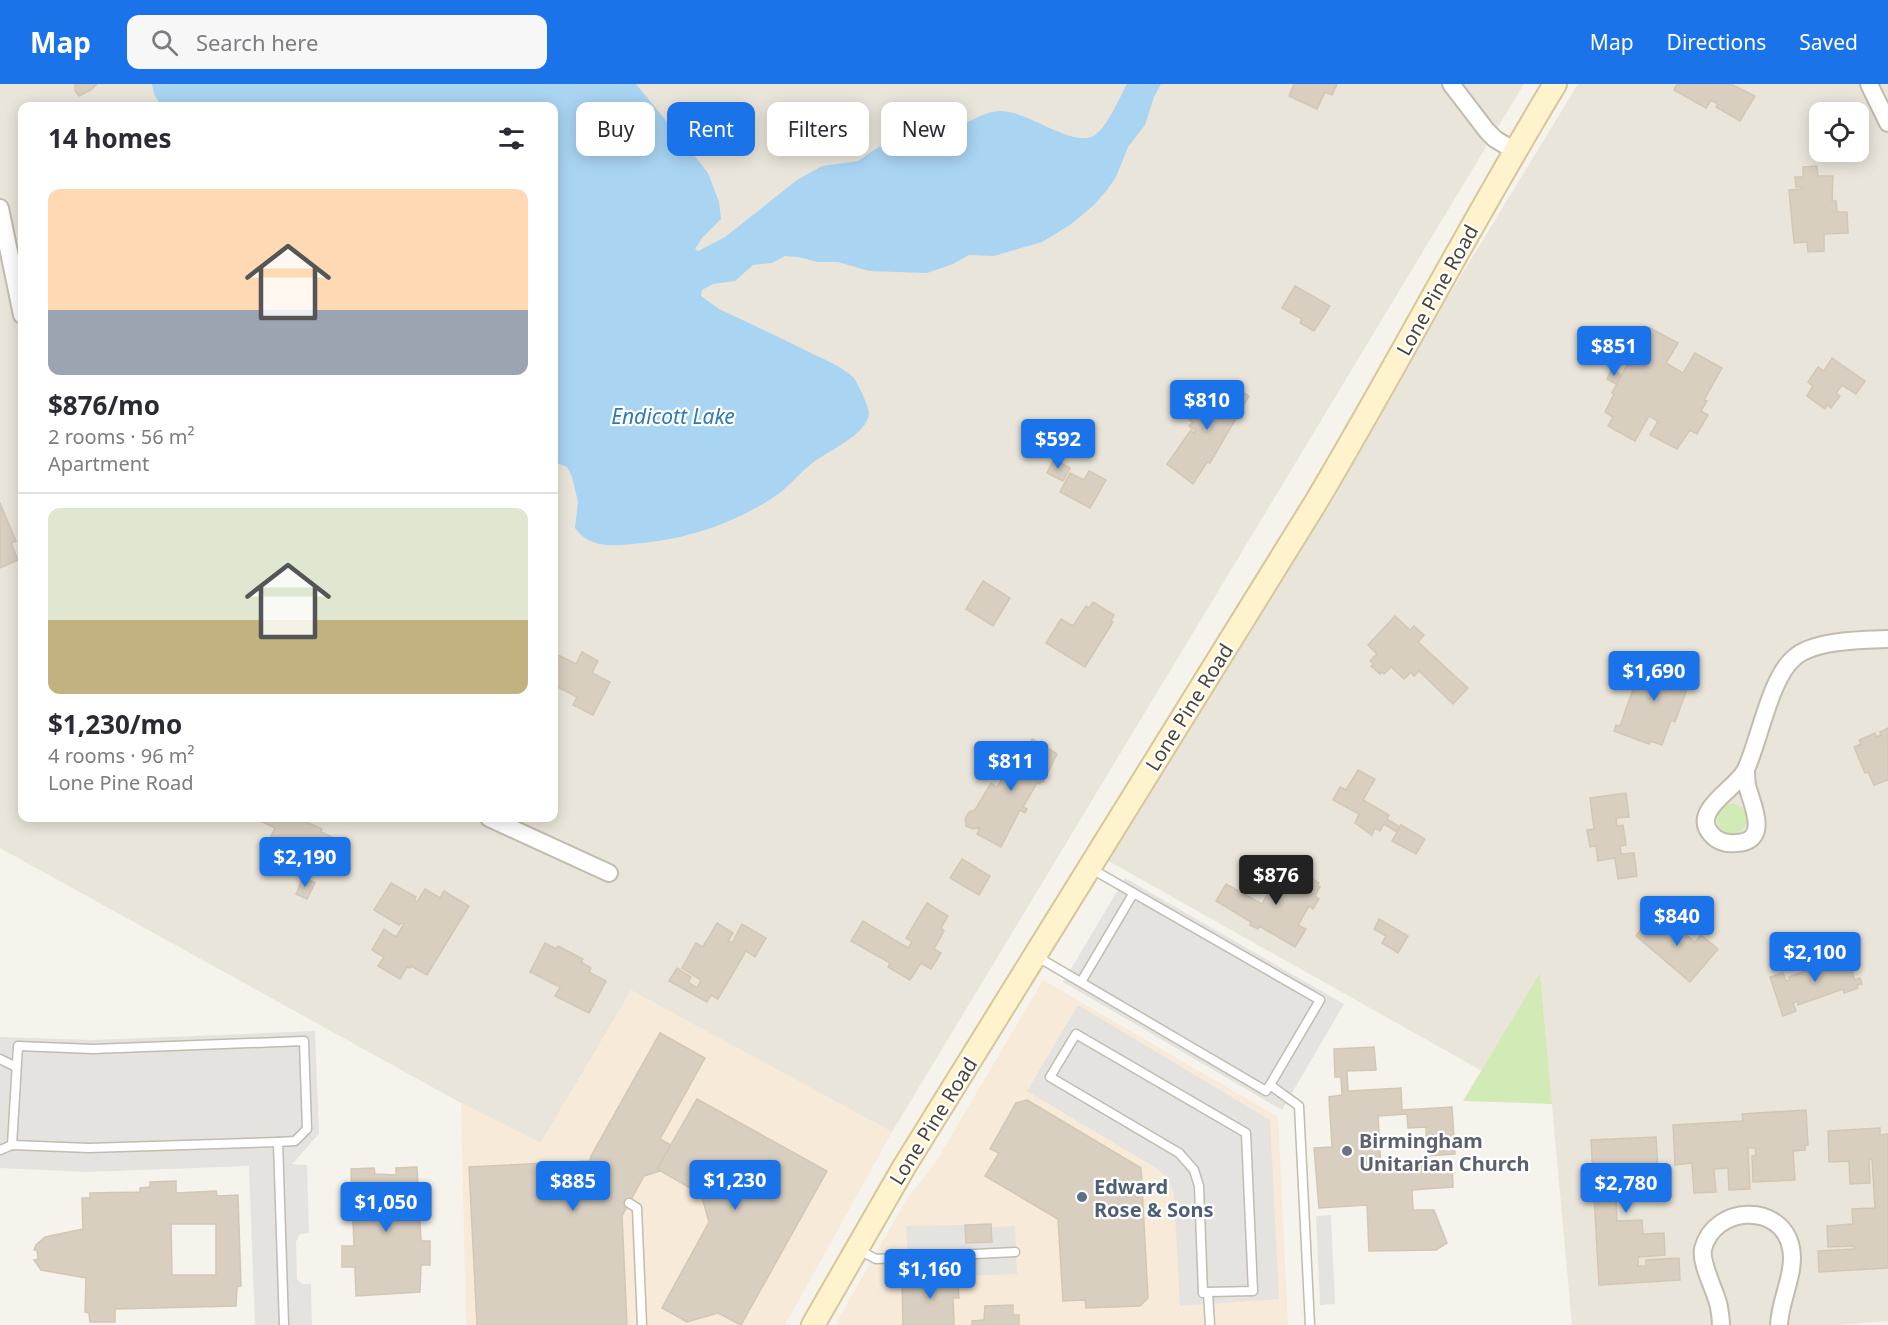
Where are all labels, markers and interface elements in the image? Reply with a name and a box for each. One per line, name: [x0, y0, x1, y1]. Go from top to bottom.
search box: [127, 15, 547, 69]
text: Map: [30, 23, 91, 61]
icon: search: [148, 26, 181, 59]
text: Search here: [196, 27, 318, 57]
text: Map: [1590, 28, 1634, 56]
text: Directions: [1667, 28, 1766, 56]
text: Saved: [1799, 28, 1858, 56]
chip: Buy: [576, 102, 655, 156]
chip: Rent: [667, 102, 755, 156]
chip: Filters: [767, 102, 869, 156]
chip: New: [881, 102, 967, 156]
map controls: [1809, 102, 1869, 162]
button: locate: [1809, 102, 1869, 162]
text: 14 homes: [48, 120, 172, 156]
icon: filters: [495, 122, 528, 155]
street label: Lone Pine Road: [1390, 220, 1484, 360]
icon: home: [234, 228, 342, 336]
pin: $851: [1578, 326, 1650, 377]
text: $851: [1591, 332, 1637, 359]
pin: $810: [1171, 380, 1243, 431]
text: $810: [1184, 386, 1230, 413]
text: $876/mo: [48, 387, 160, 423]
water label: Endicott Lake: [611, 402, 735, 430]
pin: $592: [1022, 419, 1094, 470]
text: 2 rooms · 56 m²: [48, 423, 195, 450]
text: $592: [1035, 425, 1081, 452]
text: Apartment: [48, 450, 149, 477]
icon: home: [234, 547, 342, 655]
street label: Lone Pine Road: [1139, 638, 1239, 776]
pin: $1,690: [1605, 651, 1703, 702]
text: $1,690: [1623, 657, 1685, 684]
text: $1,230/mo: [48, 706, 182, 742]
pin: $811: [975, 741, 1047, 792]
text: 4 rooms · 96 m²: [48, 742, 195, 769]
text: $811: [988, 747, 1034, 774]
text: Lone Pine Road: [48, 769, 194, 796]
pin: $2,190: [256, 837, 354, 888]
text: $2,190: [274, 843, 336, 870]
pin: $876: [1240, 855, 1312, 906]
text: $876: [1253, 861, 1299, 888]
pin: $840: [1641, 896, 1713, 947]
text: $840: [1654, 902, 1700, 929]
pin: $2,100: [1766, 932, 1864, 983]
text: $2,100: [1784, 938, 1846, 965]
street label: Lone Pine Road: [883, 1052, 983, 1190]
place label: Birmingham Unitarian Church: [1359, 1127, 1530, 1177]
marker: Birmingham Unitarian Church: [1340, 1144, 1354, 1158]
pin: $1,230: [686, 1160, 784, 1211]
pin: $885: [537, 1161, 609, 1212]
pin: $2,780: [1577, 1163, 1675, 1214]
text: $1,230: [704, 1166, 766, 1193]
text: $885: [550, 1167, 596, 1194]
text: $2,780: [1595, 1169, 1657, 1196]
place label: Edward Rose & Sons: [1094, 1173, 1214, 1223]
pin: $1,050: [337, 1182, 435, 1233]
text: $1,050: [355, 1188, 417, 1215]
marker: Edward Rose & Sons: [1075, 1190, 1089, 1204]
pin: $1,160: [881, 1249, 979, 1300]
text: $1,160: [899, 1255, 961, 1282]

